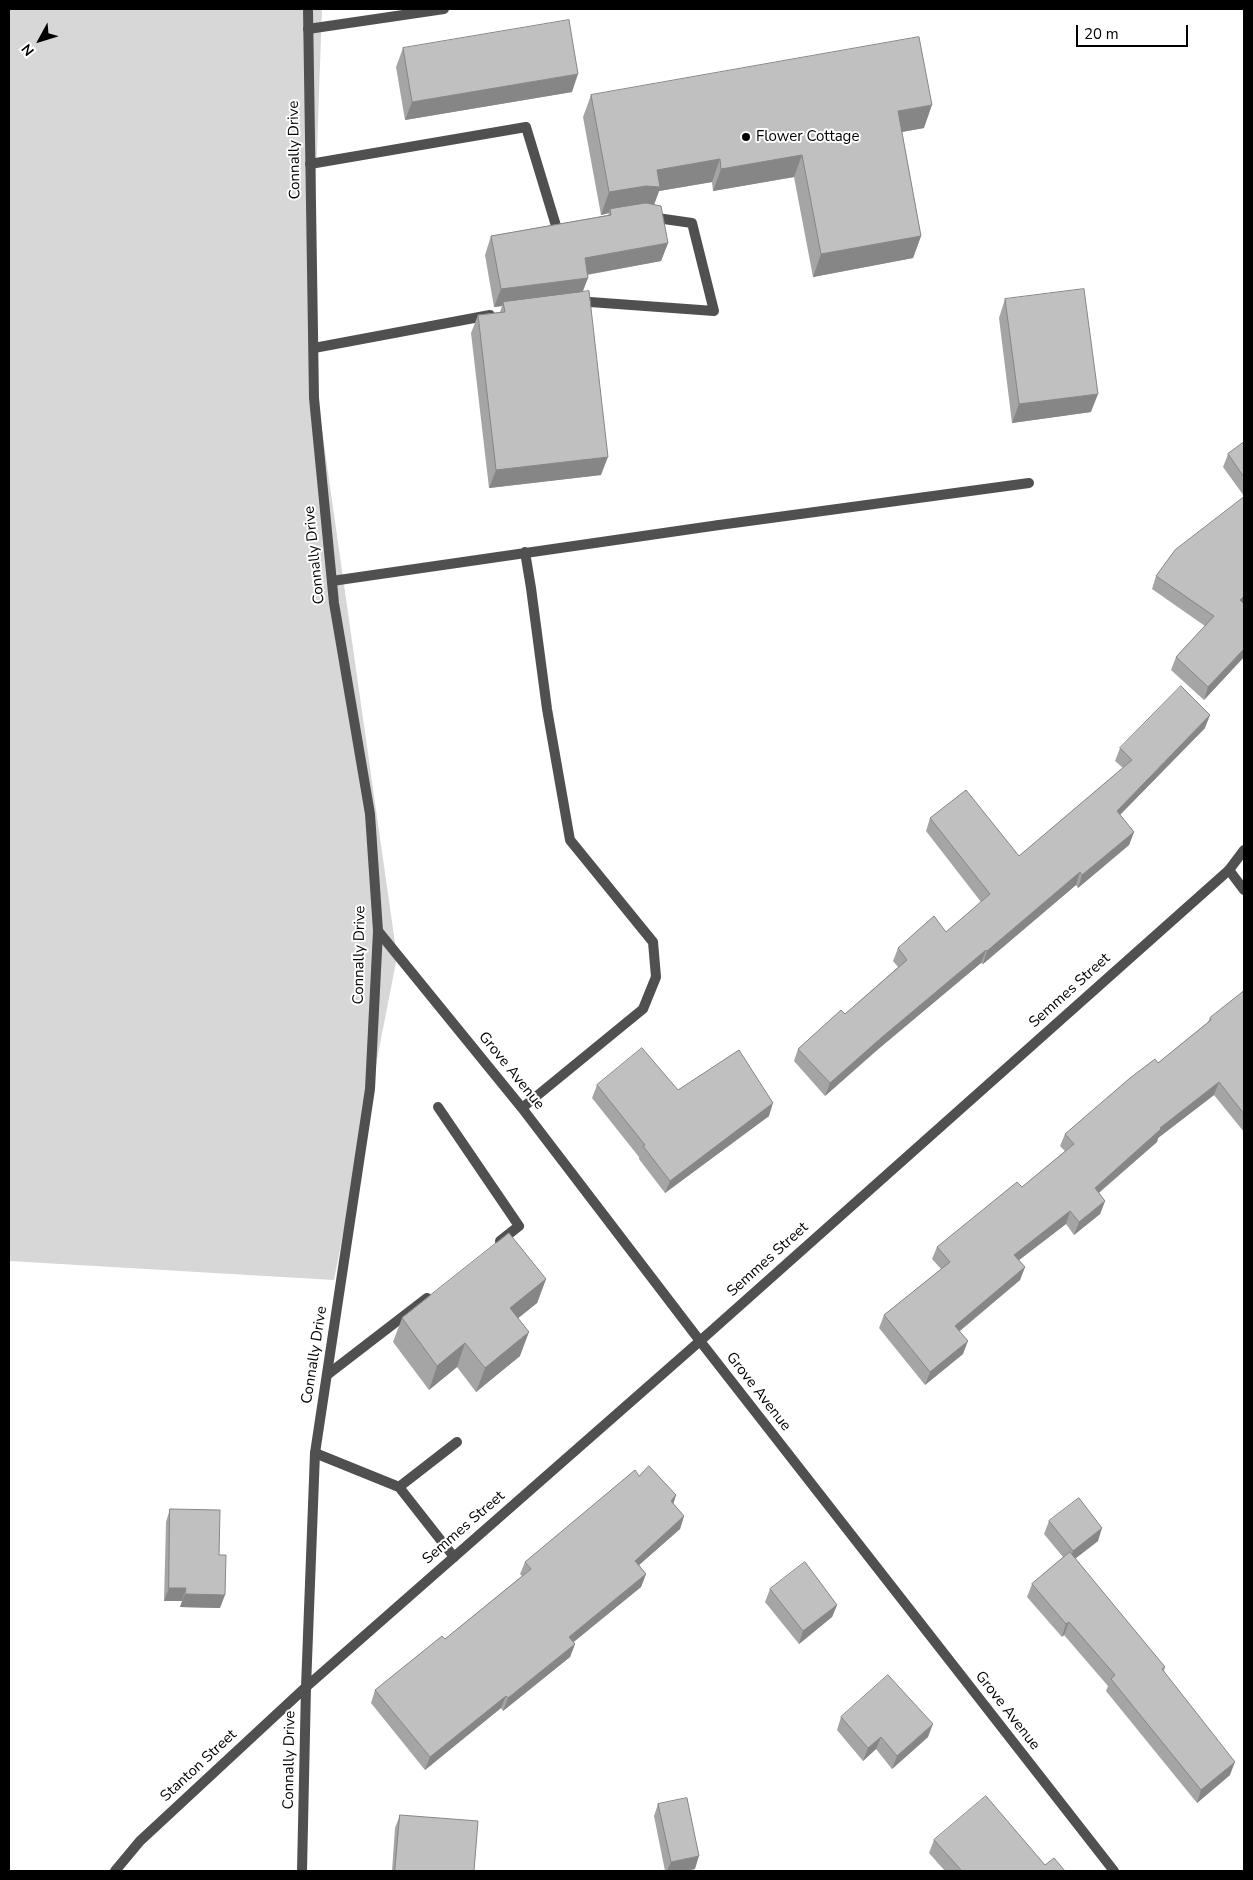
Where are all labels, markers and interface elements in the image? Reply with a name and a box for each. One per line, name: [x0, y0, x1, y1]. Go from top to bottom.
north arrow: [15, 15, 65, 65]
scale bar: [1078, 15, 1190, 47]
text: 20 m: [1084, 24, 1119, 44]
text: N: [17, 40, 39, 60]
street label: Connally Drive: [285, 100, 305, 200]
place label: Flower Cottage: [756, 128, 859, 146]
marker: Flower Cottage: [740, 131, 752, 143]
street label: Connally Drive: [301, 505, 329, 605]
street label: Connally Drive: [350, 905, 370, 1005]
street label: Semmes Street: [1026, 950, 1114, 1032]
street label: Grove Avenue: [474, 1028, 548, 1114]
street label: Semmes Street: [724, 1219, 812, 1301]
street label: Connally Drive: [298, 1305, 332, 1405]
street label: Grove Avenue: [722, 1349, 794, 1435]
street label: Semmes Street: [419, 1487, 509, 1569]
street label: Grove Avenue: [971, 1668, 1043, 1754]
street label: Connally Drive: [280, 1710, 300, 1810]
street label: Stanton Street: [157, 1726, 241, 1806]

